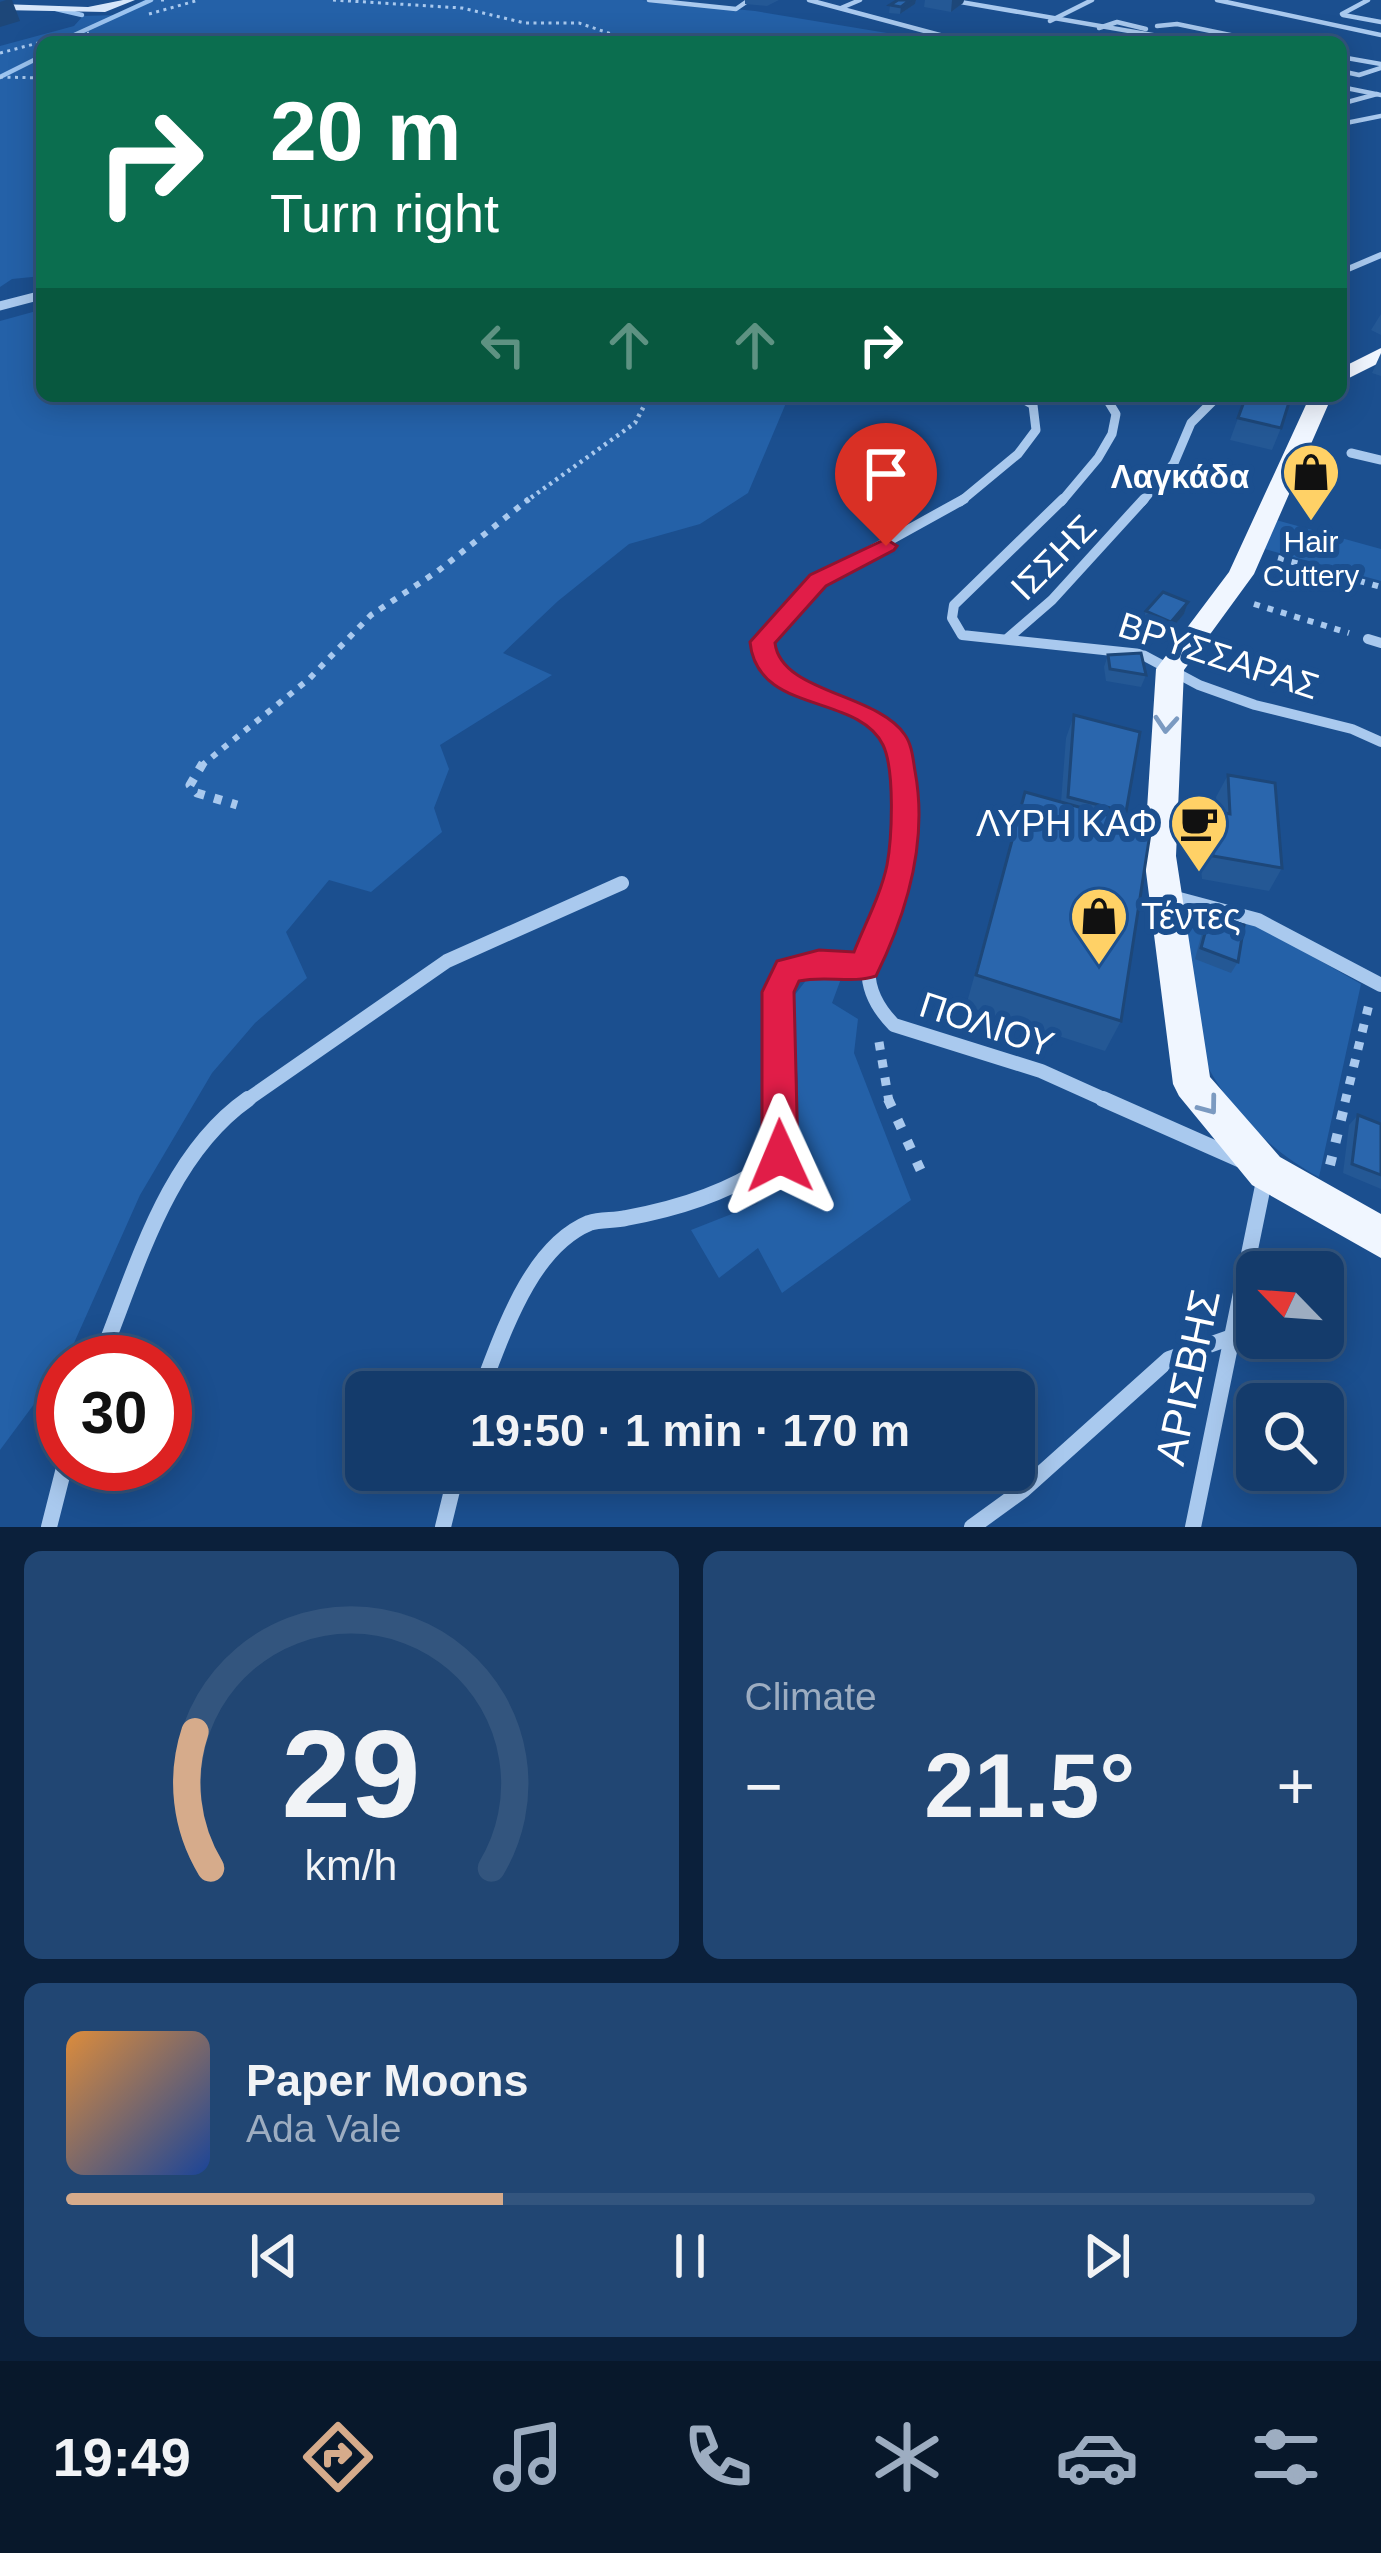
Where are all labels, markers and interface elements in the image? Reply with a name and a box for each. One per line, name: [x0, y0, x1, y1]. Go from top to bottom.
icon: right: [72, 84, 228, 240]
text: 20 m: [270, 84, 461, 178]
text: Turn right: [270, 183, 499, 243]
icon: left: [470, 312, 536, 378]
icon: ahead: [596, 312, 662, 378]
icon: ahead: [722, 312, 788, 378]
icon: right: [848, 312, 914, 378]
pin: [835, 423, 937, 546]
icon: arrive: [853, 441, 919, 507]
shop icon: Hair Cuttery: [1280, 441, 1342, 523]
district label: Λαγκάδα: [1111, 458, 1249, 495]
street label: ΙΣΣΗΣ: [1003, 507, 1104, 608]
place label: Hair Cuttery: [1263, 525, 1359, 592]
street label: ΒΡΥΣΣΑΡΑΣ: [1114, 604, 1324, 707]
one-way arrow: [1153, 715, 1179, 734]
cafe icon: ΛΥΡΗ ΚΑΦ: [1168, 792, 1230, 874]
place label: ΛΥΡΗ ΚΑΦ: [976, 803, 1157, 844]
shop icon: Τέντες: [1068, 885, 1130, 967]
place label: Τέντες: [1141, 896, 1241, 937]
street label: ΠΟΛΙΟΥ: [915, 984, 1059, 1065]
position arrow: [717, 1093, 843, 1219]
one-way arrow: [1194, 1093, 1216, 1114]
north arrow: [1236, 1251, 1344, 1359]
map controls: [1236, 1251, 1344, 1491]
street label: ΑΡΙΣΒΗΣ: [1146, 1285, 1229, 1469]
speed limit sign: 30: [36, 1335, 192, 1491]
button: search: [1236, 1383, 1344, 1491]
text: 19:50 · 1 min · 170 m: [470, 1405, 910, 1456]
text: Climate: [745, 1675, 877, 1718]
text: 29: [282, 1704, 421, 1843]
text: 21.5°: [924, 1736, 1135, 1836]
text: −: [745, 1749, 783, 1823]
text: +: [1276, 1749, 1315, 1823]
text: km/h: [305, 1841, 398, 1889]
text: Paper Moons: [246, 2055, 529, 2106]
text: Ada Vale: [246, 2107, 401, 2150]
icon: previous: [241, 2223, 307, 2289]
icon: pause: [657, 2223, 723, 2289]
icon: next: [1074, 2223, 1140, 2289]
icon: directions: [296, 2415, 380, 2499]
icon: music: [486, 2415, 570, 2499]
icon: phone: [676, 2415, 760, 2499]
icon: climate: [865, 2415, 949, 2499]
icon: car: [1055, 2415, 1139, 2499]
icon: filters: [1244, 2415, 1328, 2499]
text: 19:49: [53, 2427, 191, 2487]

